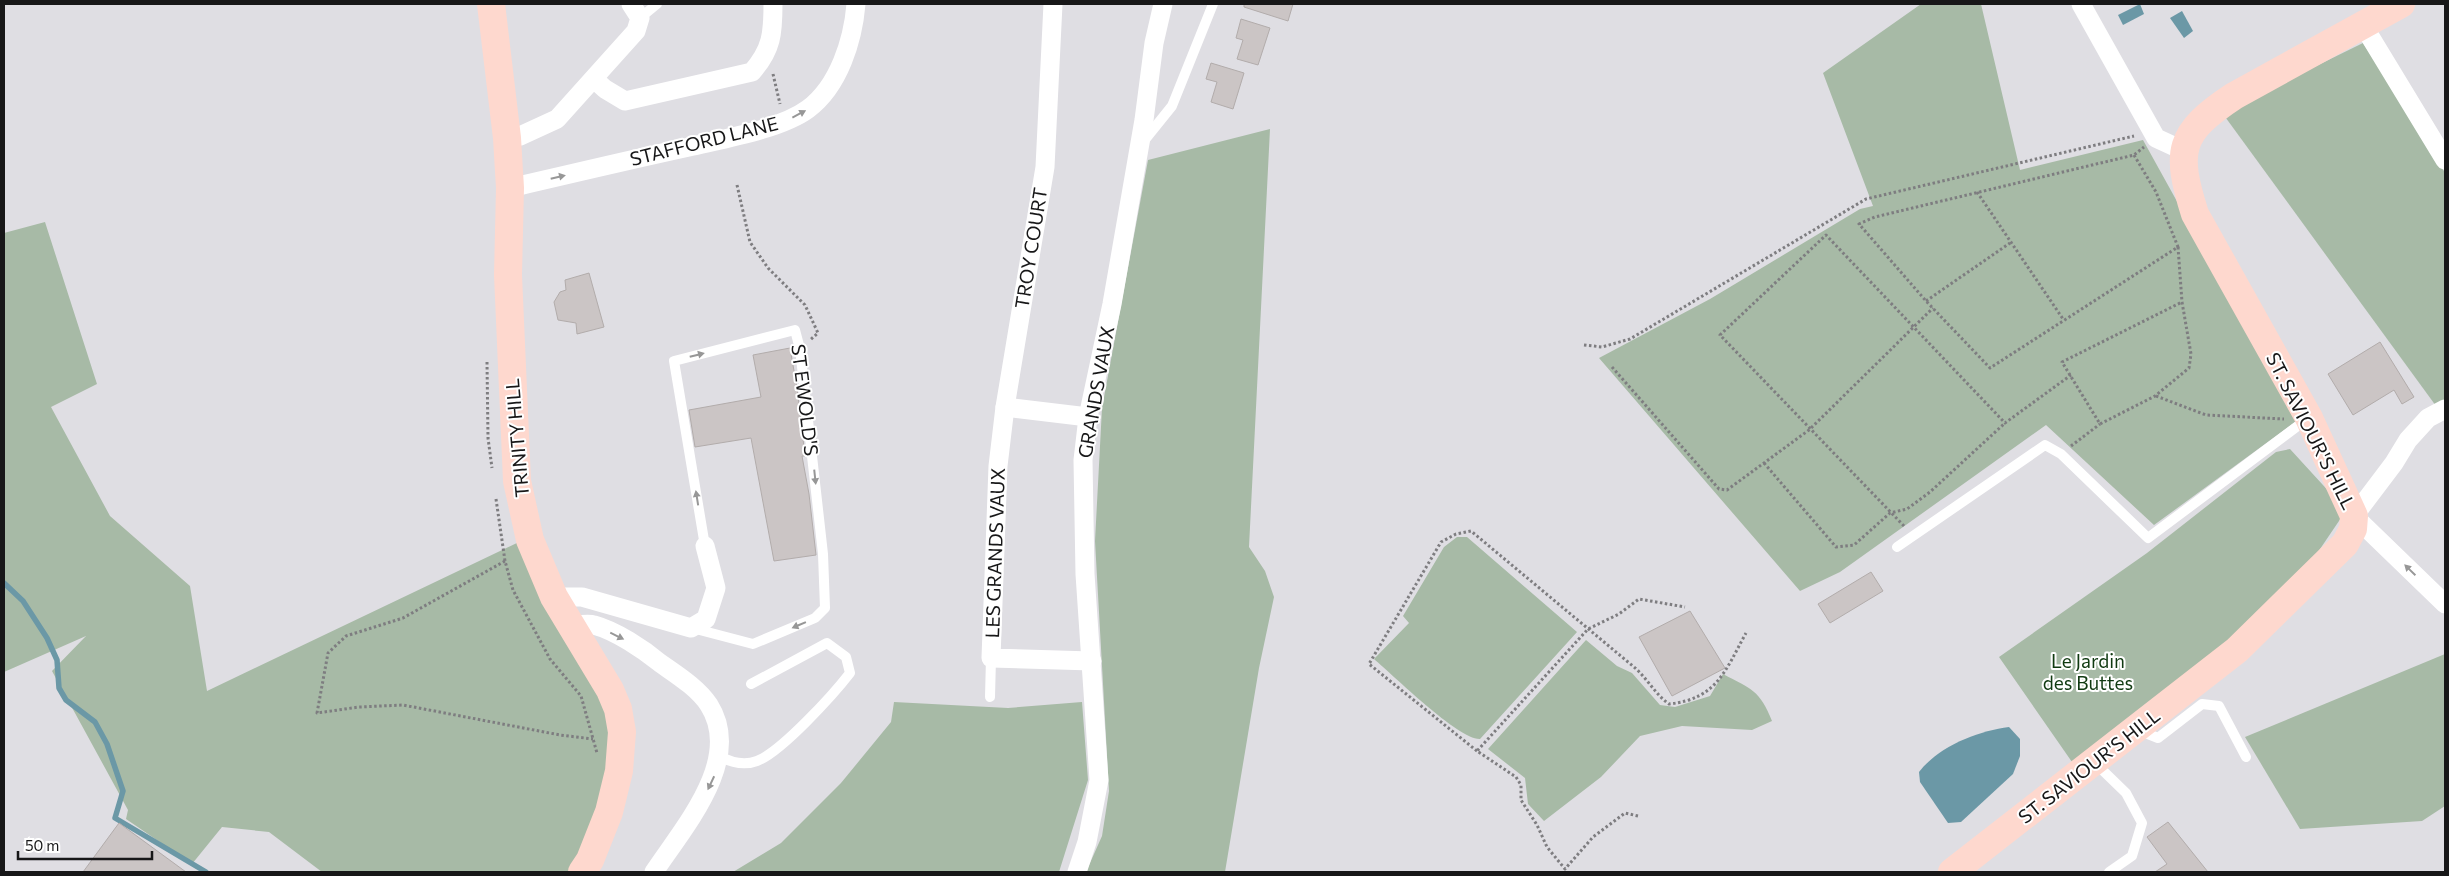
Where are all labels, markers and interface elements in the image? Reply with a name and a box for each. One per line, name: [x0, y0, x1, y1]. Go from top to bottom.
one-way arrow: [792, 110, 807, 118]
street label: STAFFORD LANE: [627, 111, 780, 170]
one-way arrow: [550, 173, 565, 181]
street label: TROY COURT: [1010, 186, 1051, 310]
street label: GRANDS VAUX: [1073, 324, 1118, 460]
street label: ST EWOLD'S: [787, 343, 824, 457]
street label: ST. SAVIOUR'S HILL: [2262, 348, 2361, 513]
one-way arrow: [690, 351, 705, 359]
street label: TRINITY HILL: [500, 377, 533, 499]
street label: LES GRANDS VAUX: [980, 467, 1009, 639]
one-way arrow: [811, 470, 819, 486]
one-way arrow: [692, 489, 700, 505]
one-way arrow: [2405, 564, 2417, 576]
one-way arrow: [792, 621, 806, 629]
one-way arrow: [610, 632, 624, 640]
park label: Le Jardin des Buttes: [2043, 649, 2133, 694]
street label: ST. SAVIOUR'S HILL: [2013, 703, 2164, 828]
one-way arrow: [706, 776, 714, 790]
scale bar: [18, 828, 151, 860]
text: 50 m: [25, 836, 59, 854]

